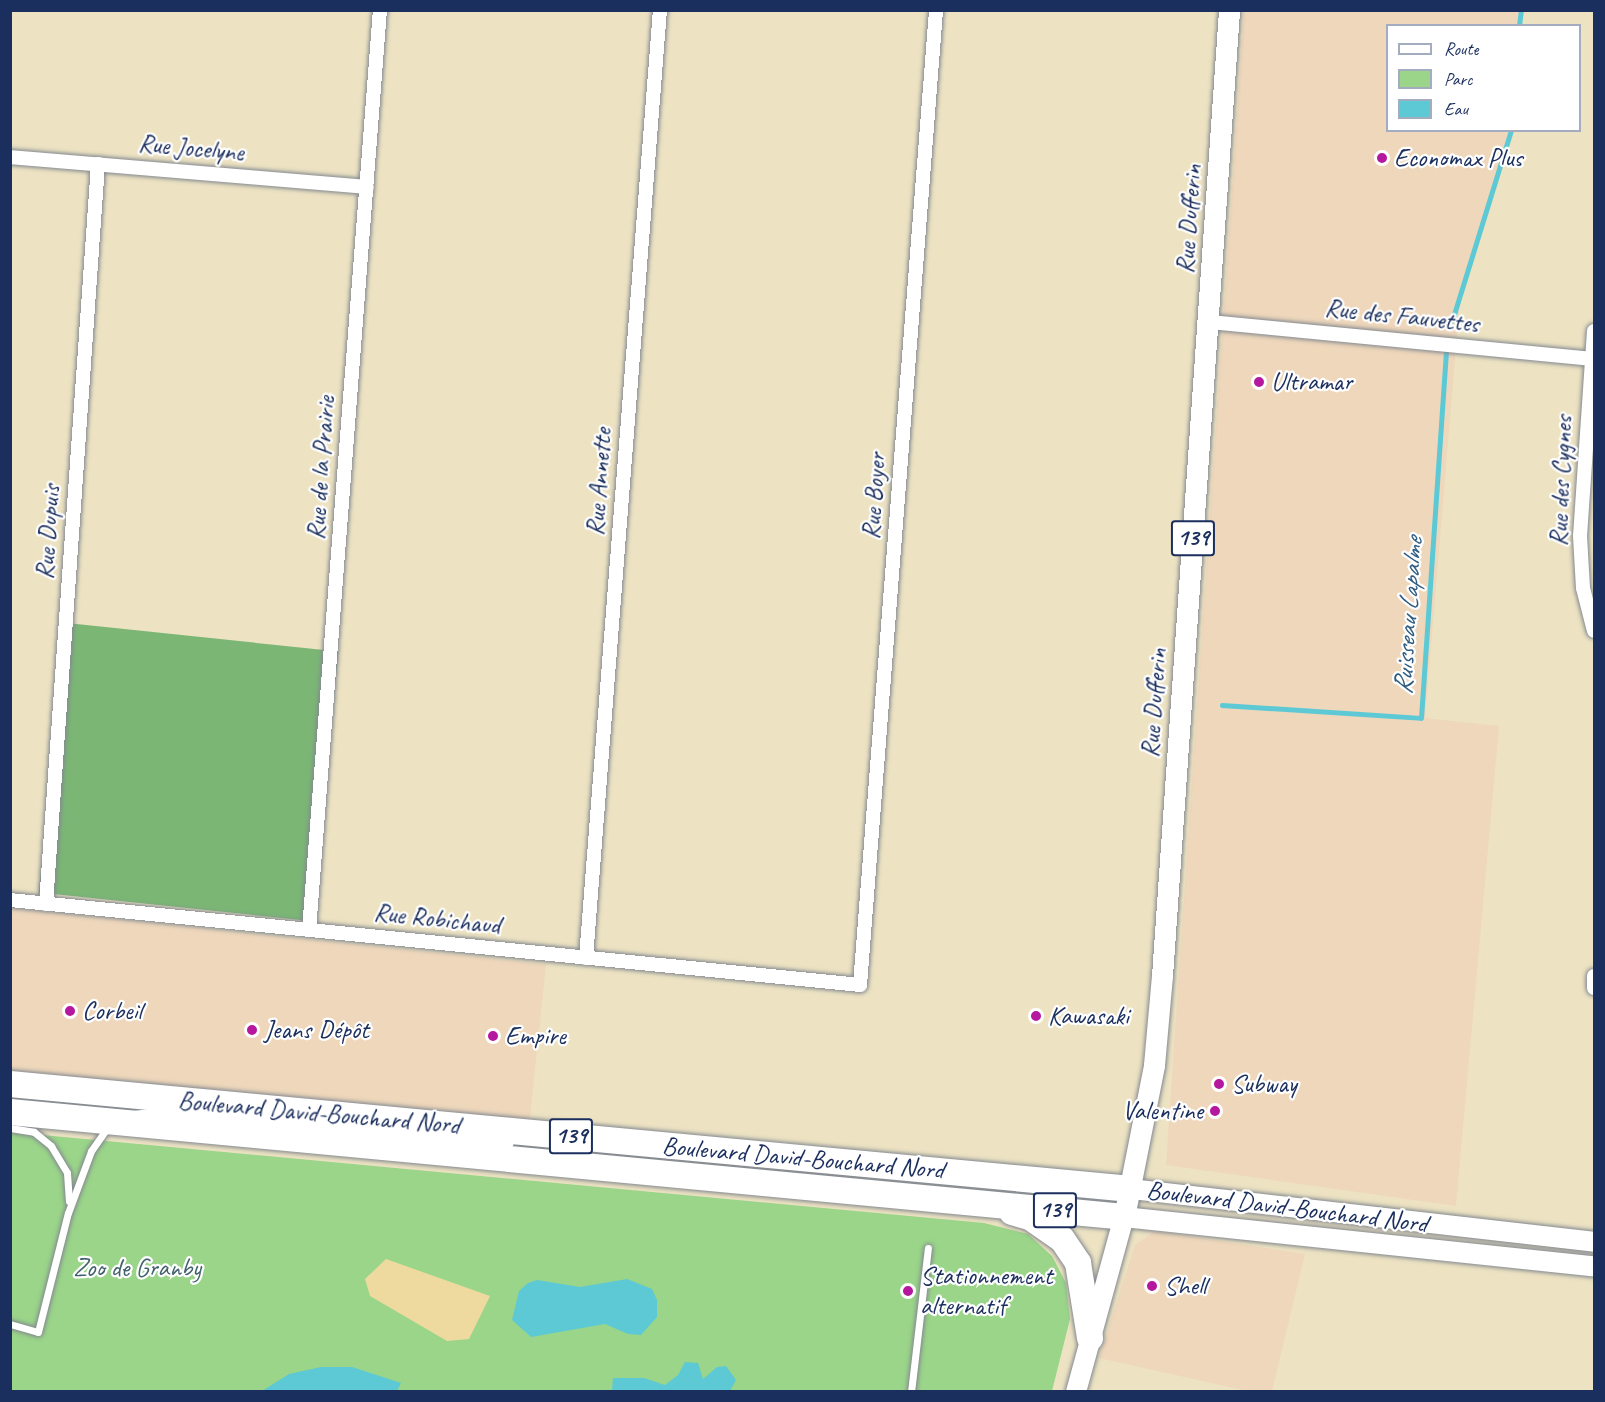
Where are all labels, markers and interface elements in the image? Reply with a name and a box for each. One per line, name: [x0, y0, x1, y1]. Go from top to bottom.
legend: [1386, 24, 1581, 132]
text: Route: [1444, 38, 1478, 60]
text: Parc: [1444, 68, 1472, 90]
text: Eau: [1444, 98, 1468, 120]
street label: Rue Jocelyne: [137, 128, 245, 168]
place label: Economax Plus: [1394, 142, 1523, 174]
marker: Economax Plus: [1375, 151, 1389, 165]
street label: Rue Dufferin: [1170, 163, 1208, 275]
street label: Rue des Fauvettes: [1323, 292, 1481, 340]
place label: Ultramar: [1271, 366, 1352, 398]
marker: Ultramar: [1252, 375, 1266, 389]
street label: Rue de la Prairie: [300, 395, 342, 541]
street label: Rue des Cygnes: [1543, 415, 1579, 547]
street label: Rue Annette: [580, 427, 618, 537]
street label: Rue Boyer: [855, 452, 893, 540]
street label: Rue Dupuis: [29, 483, 67, 581]
road number: 139: [1170, 517, 1216, 559]
water label: Ruisseau Lapalme: [1386, 537, 1430, 695]
street label: Rue Dufferin: [1135, 647, 1173, 759]
street label: Rue Robichaud: [372, 897, 502, 941]
place label: Corbeil: [82, 995, 142, 1027]
place label: Kawasaki: [1048, 1000, 1129, 1032]
marker: Corbeil: [63, 1004, 77, 1018]
marker: Kawasaki: [1029, 1009, 1043, 1023]
place label: Jeans Dépôt: [264, 1014, 369, 1046]
place label: Empire: [505, 1020, 566, 1052]
marker: Jeans Dépôt: [245, 1023, 259, 1037]
marker: Empire: [486, 1029, 500, 1043]
place label: Subway: [1231, 1068, 1297, 1100]
marker: Subway: [1212, 1077, 1226, 1091]
street label: Boulevard David-Bouchard Nord: [177, 1085, 461, 1141]
place label: Valentine: [1122, 1095, 1203, 1127]
marker: Valentine: [1208, 1104, 1222, 1118]
road number: 139: [548, 1115, 594, 1157]
street label: Boulevard David-Bouchard Nord: [661, 1130, 945, 1186]
street label: Boulevard David-Bouchard Nord: [1145, 1174, 1429, 1240]
road number: 139: [1032, 1189, 1078, 1231]
park label: Zoo de Granby: [73, 1252, 201, 1284]
place label: Stationnement alternatif: [920, 1260, 1052, 1322]
place label: Shell: [1164, 1270, 1206, 1302]
marker: Shell: [1145, 1279, 1159, 1293]
marker: Stationnement alternatif: [901, 1284, 915, 1298]

